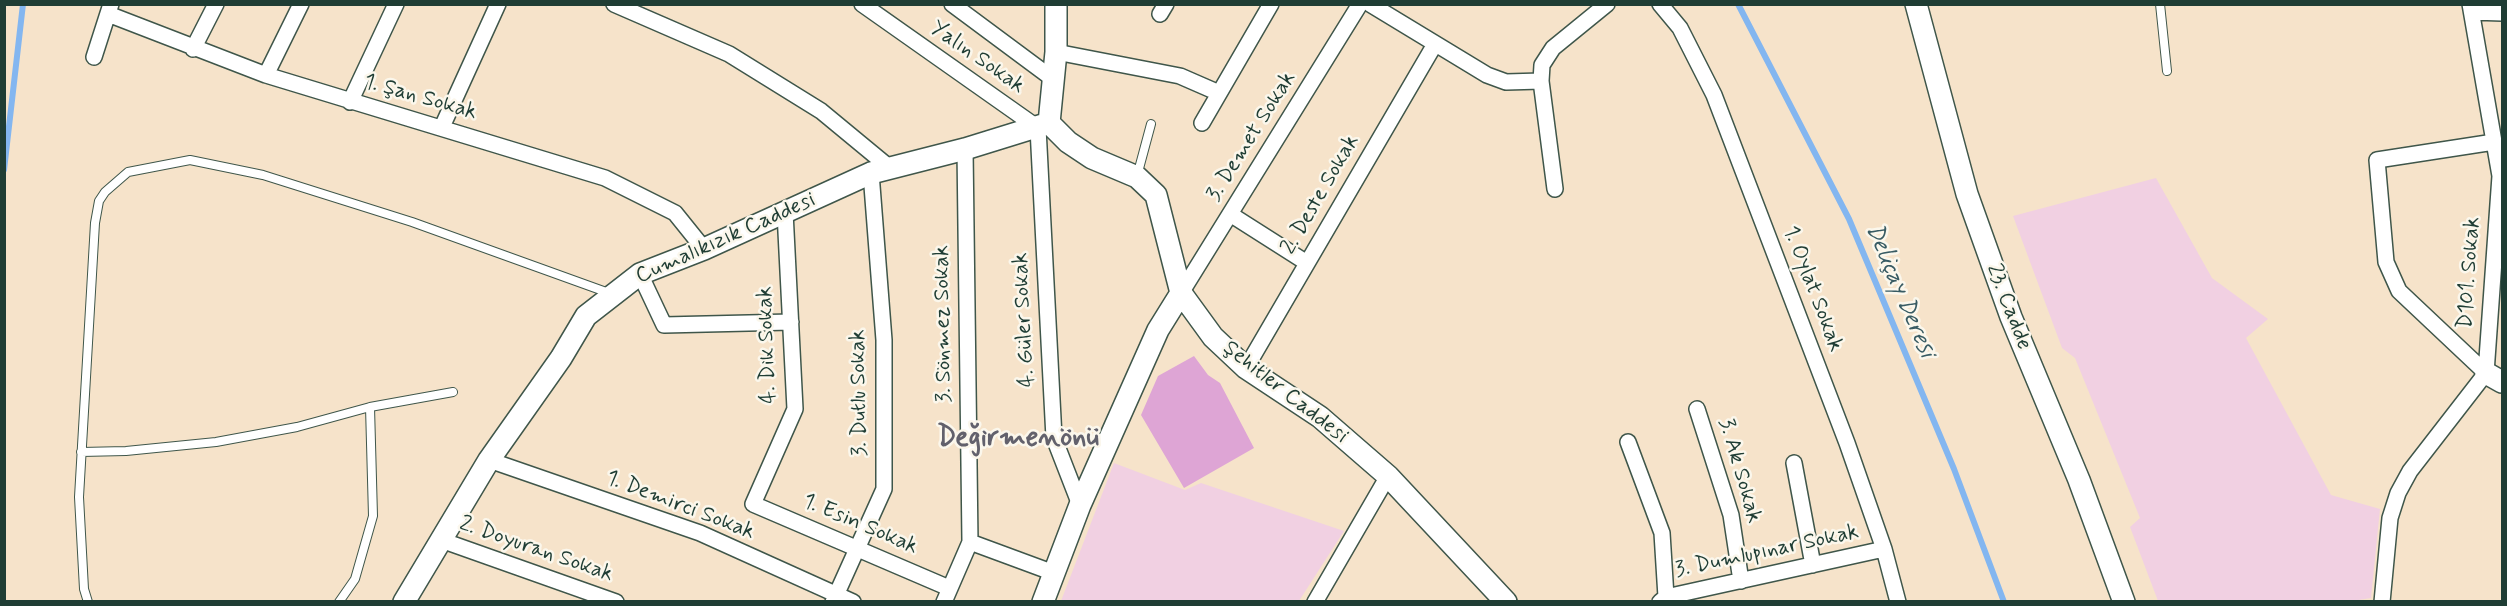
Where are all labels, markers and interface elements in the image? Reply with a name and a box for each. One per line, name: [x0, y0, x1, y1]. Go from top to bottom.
street label: Yalın Sokak: [925, 16, 1029, 100]
street label: 3. Demet Sokak: [1202, 67, 1302, 207]
street label: 1. Şan Sokak: [360, 69, 480, 127]
street label: 2. Deste Sokak: [1276, 130, 1366, 260]
street label: Cumalıkızık Caddesi: [632, 188, 820, 290]
street label: D101. Sokak: [2453, 216, 2487, 330]
water label: Deliçay Deresi: [1858, 220, 1940, 362]
street label: 1. Oylat Sokak: [1776, 222, 1848, 356]
street label: 3. Sönmez Sokak: [929, 245, 959, 403]
street label: 4. Güler Sokak: [1008, 252, 1042, 388]
street label: 23. Cadde: [1980, 260, 2036, 354]
street label: 4. Dik Sokak: [753, 286, 783, 404]
street label: 3. Dutlu Sokak: [846, 329, 874, 457]
street label: Şehitler Caddesi: [1217, 336, 1353, 450]
street label: 3. Ak Sokak: [1711, 416, 1767, 526]
district label: Değirmenönü: [937, 422, 1099, 456]
street label: 1. Demirci Sokak: [602, 465, 758, 547]
street label: 1. Esin Sokak: [798, 489, 922, 561]
street label: 2. Doyuran Sokak: [456, 511, 616, 589]
street label: 3. Dumlupınar Sokak: [1673, 520, 1861, 584]

